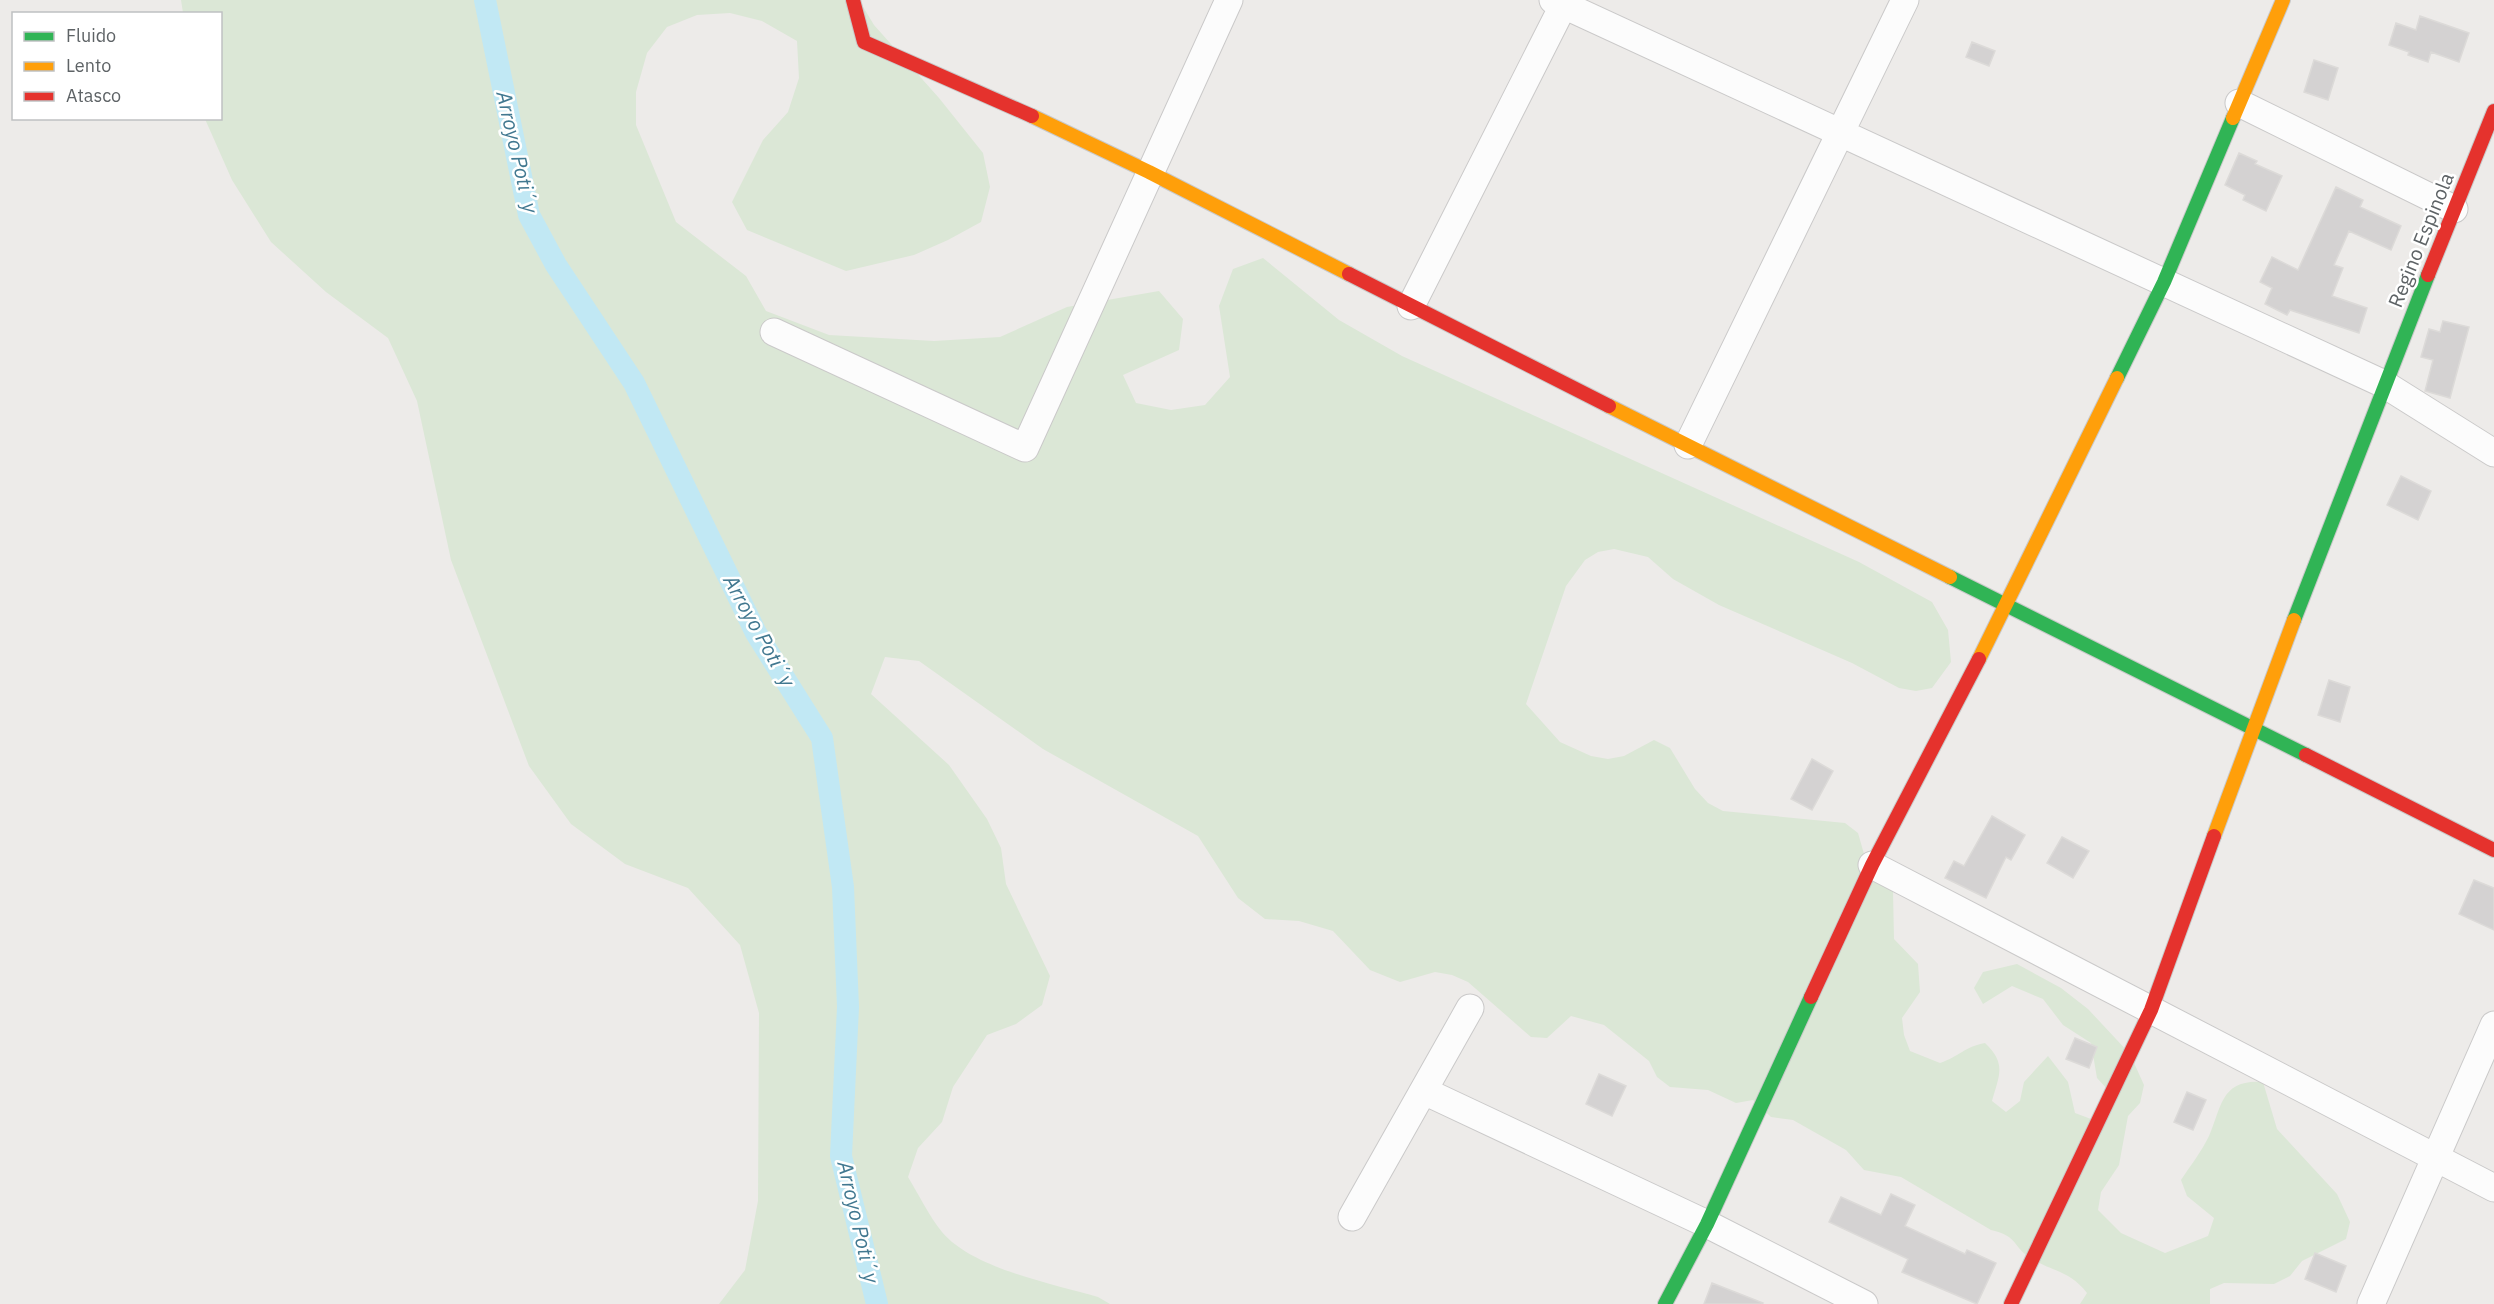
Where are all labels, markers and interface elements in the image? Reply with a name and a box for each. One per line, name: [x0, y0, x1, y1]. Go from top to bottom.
legend: [12, 12, 222, 120]
text: Fluido: [66, 24, 116, 47]
text: Lento: [66, 54, 111, 77]
text: Atasco: [66, 84, 121, 107]
water label: Arroyo Poti´y: [490, 87, 546, 216]
street label: Regino Espinola: [2381, 168, 2460, 311]
water label: Arroyo Poti´y: [717, 569, 803, 692]
water label: Arroyo Poti´y: [831, 1157, 887, 1286]

